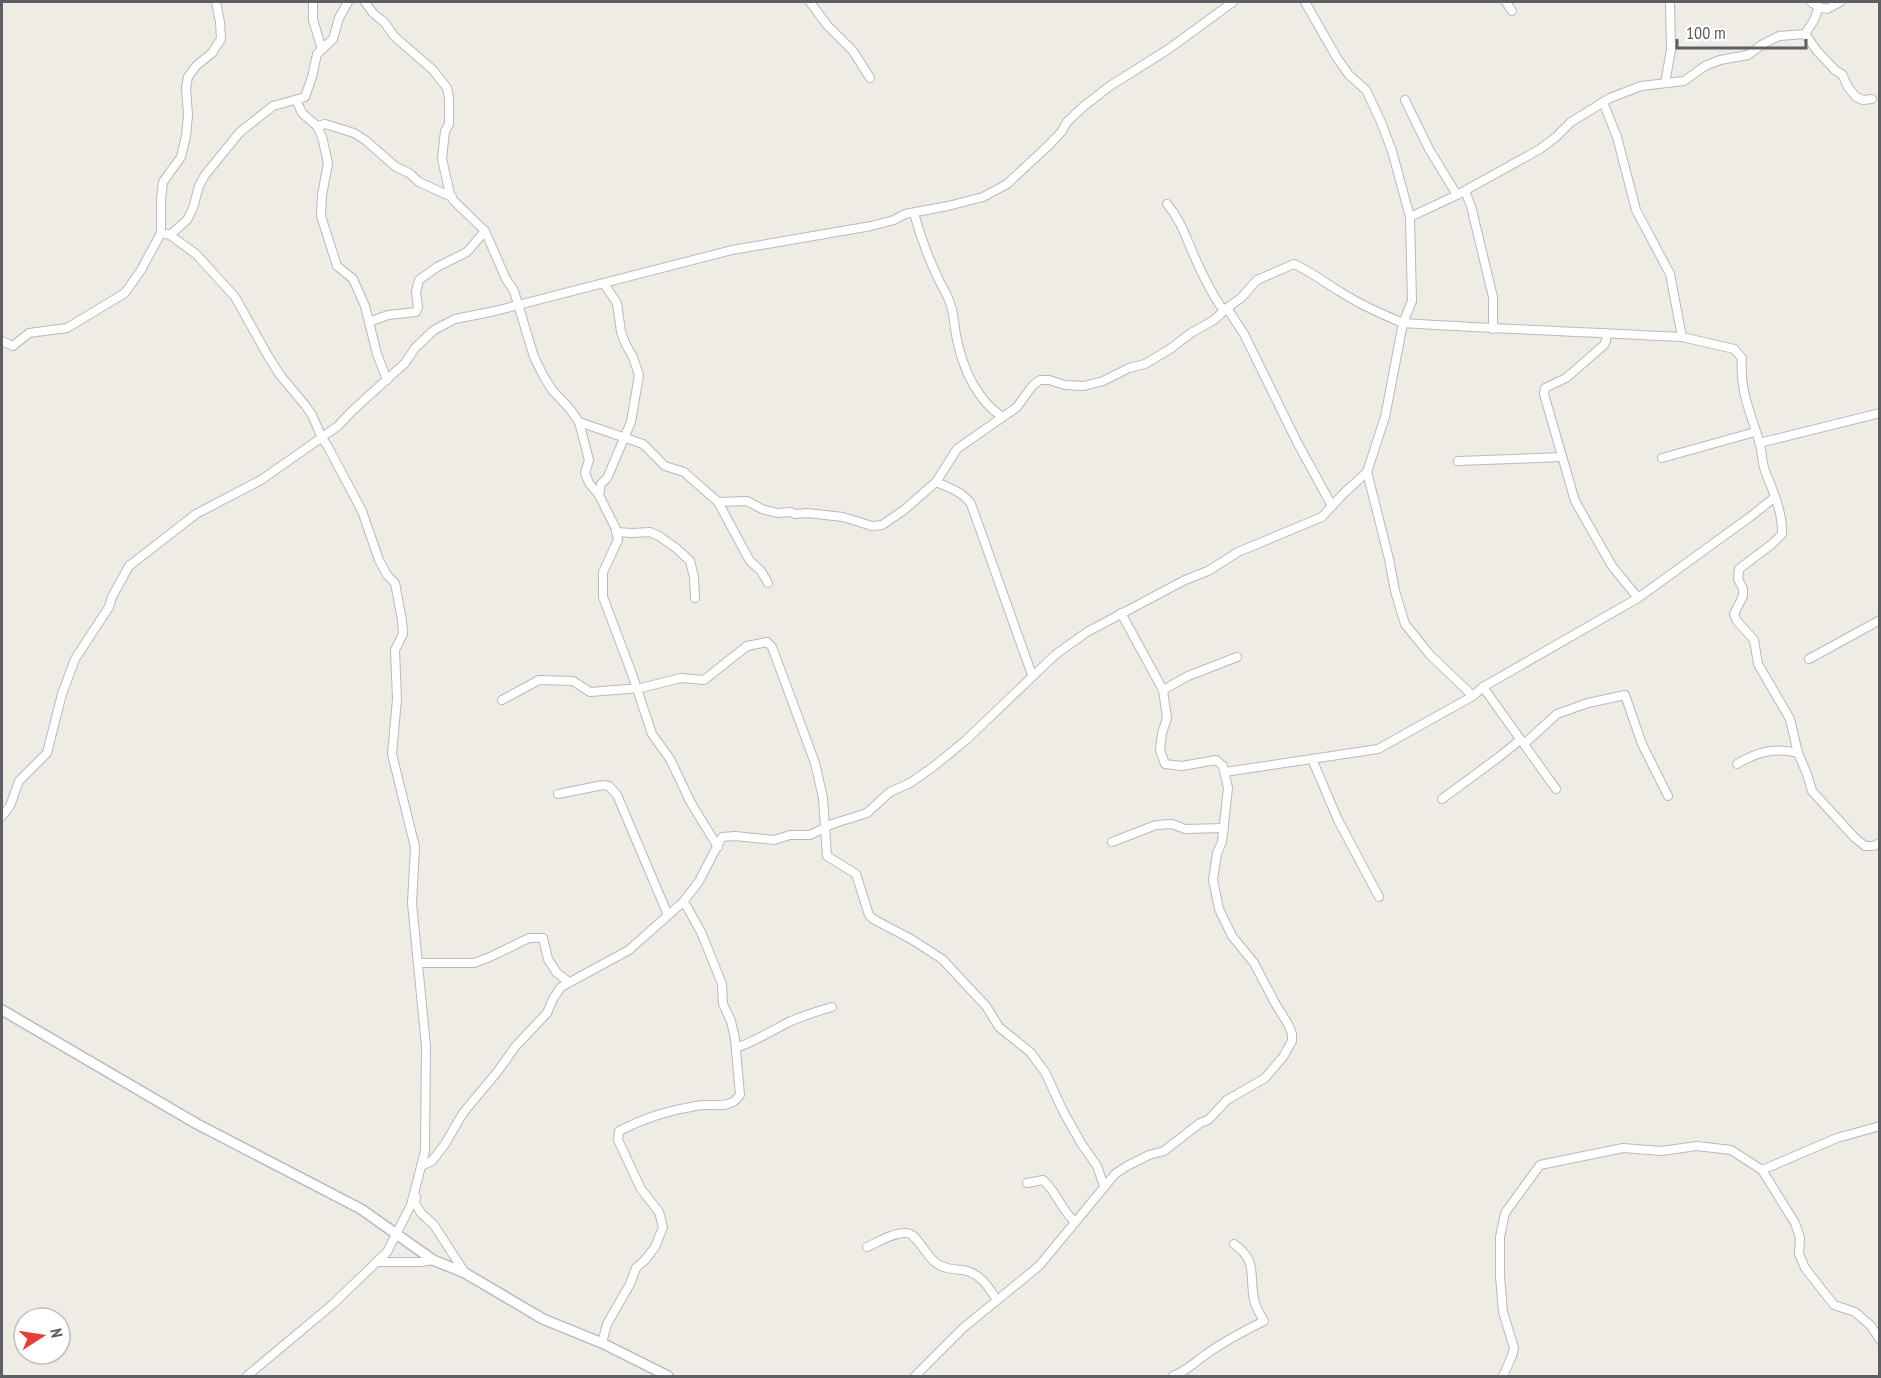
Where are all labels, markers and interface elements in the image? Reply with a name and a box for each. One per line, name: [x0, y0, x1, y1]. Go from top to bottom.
scale bar: [1677, 12, 1806, 50]
text: 100 m: [1686, 21, 1726, 44]
north arrow: [12, 1306, 72, 1366]
text: N: [46, 1327, 67, 1339]

